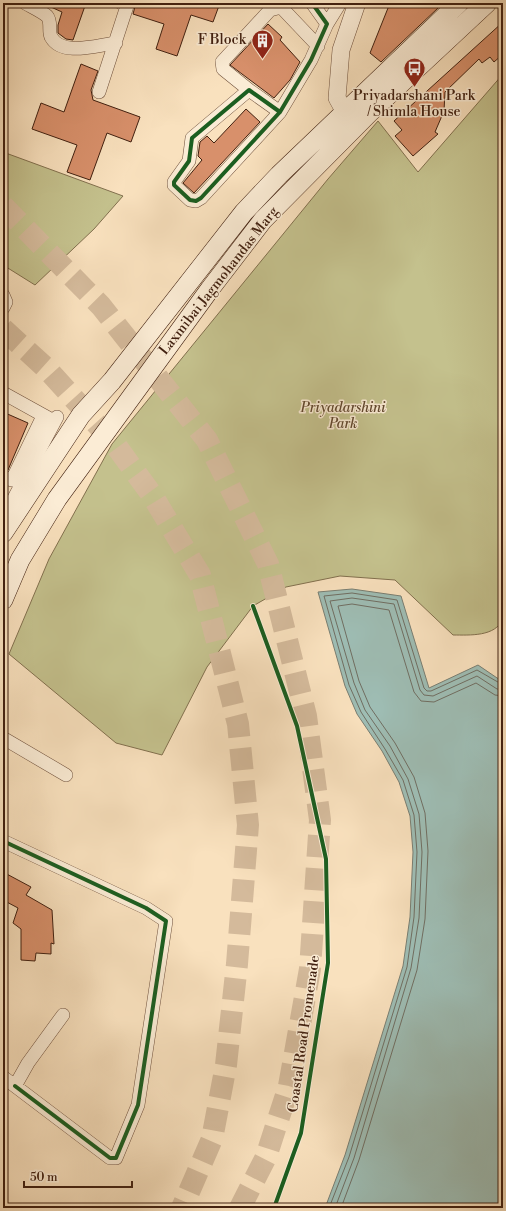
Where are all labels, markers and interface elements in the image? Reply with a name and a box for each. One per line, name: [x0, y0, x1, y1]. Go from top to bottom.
building icon: F Block: [249, 27, 275, 60]
place label: F Block: [198, 31, 247, 49]
bus stop icon: Priyadarshani Park / Shimla House: [401, 55, 427, 88]
place label: Priyadarshani Park / Shimla House: [353, 87, 476, 121]
street label: Laxmibai Jagmohandas Marg: [155, 202, 283, 359]
park label: Priyadarshini Park: [299, 399, 386, 433]
street label: Coastal Road Promenade: [284, 954, 324, 1114]
scale bar: [24, 1163, 132, 1189]
text: 50 m: [30, 1170, 58, 1185]

